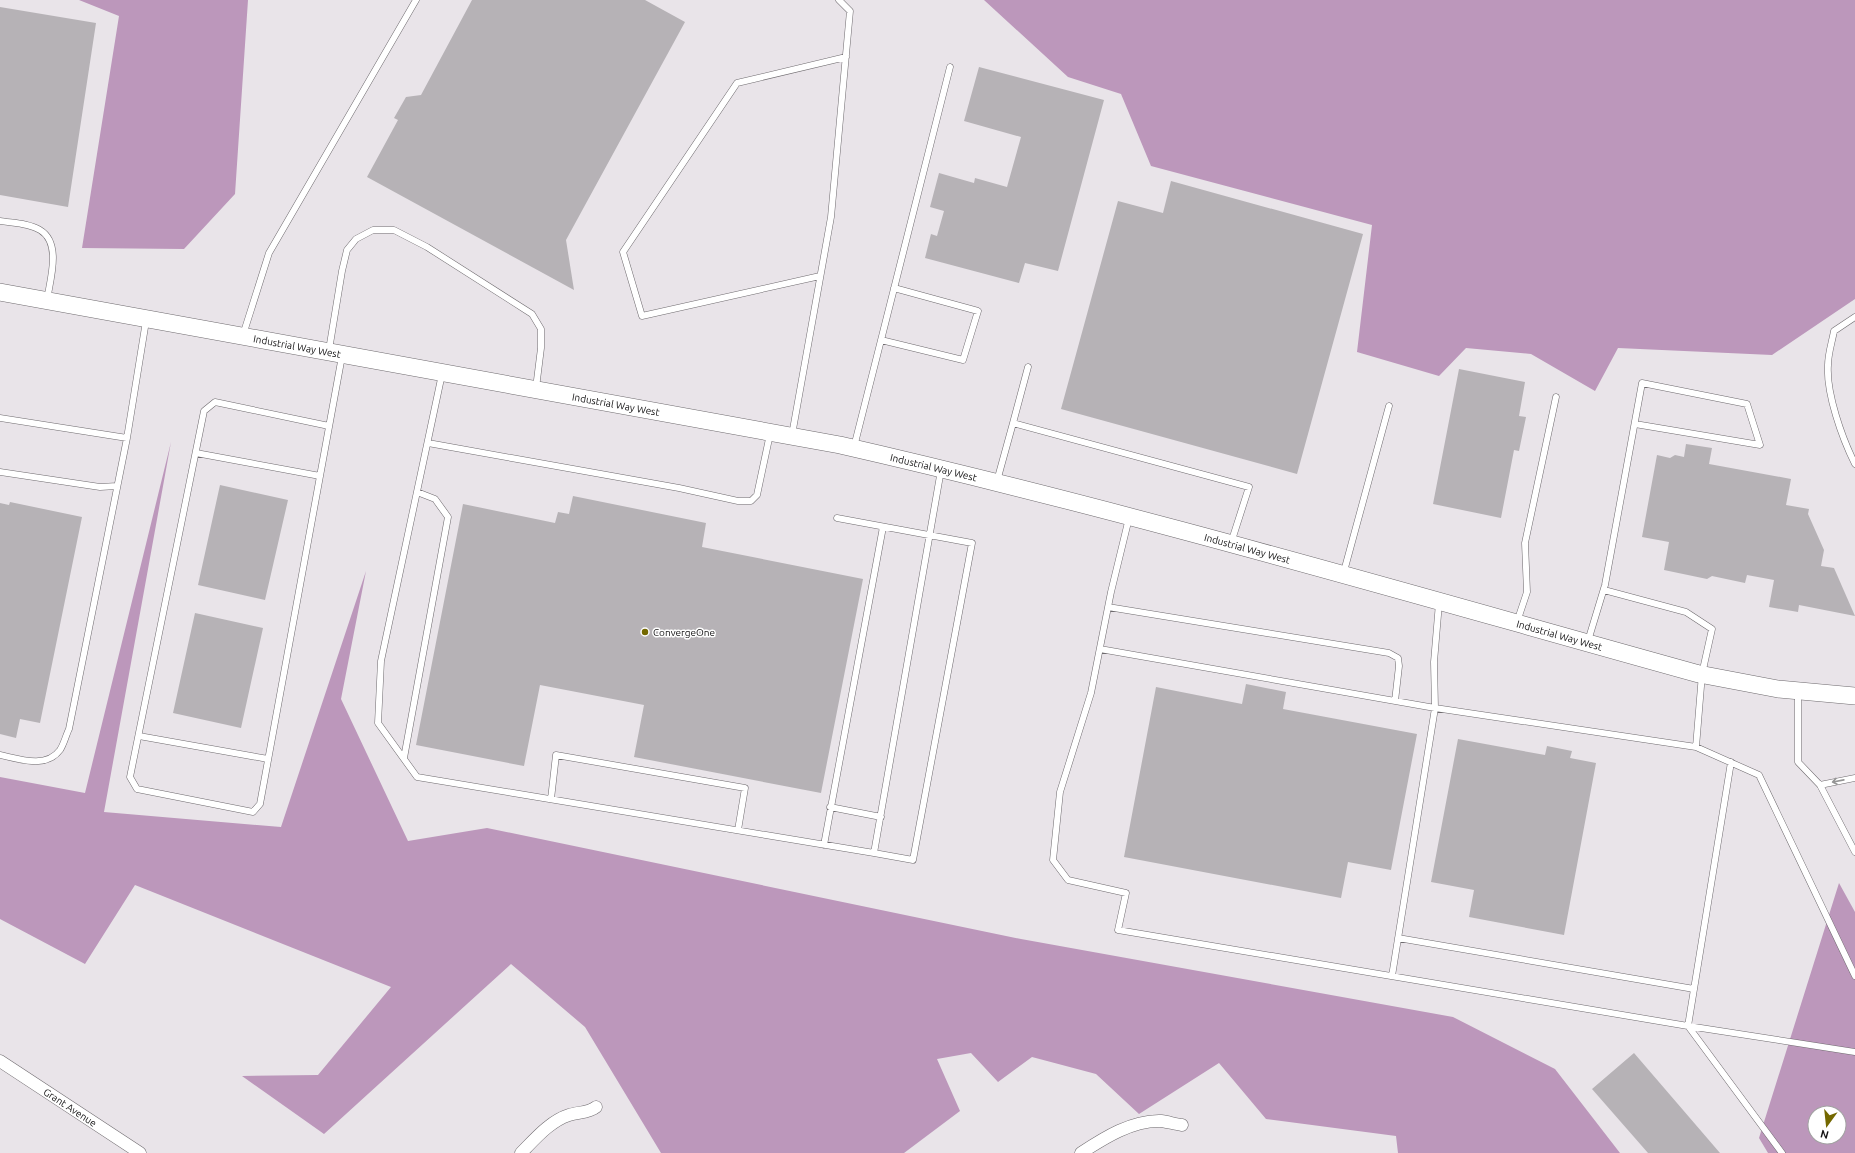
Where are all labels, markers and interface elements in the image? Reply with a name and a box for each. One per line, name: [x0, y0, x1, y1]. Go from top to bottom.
street label: Industrial Way West: [252, 333, 342, 360]
street label: Industrial Way West: [571, 391, 660, 418]
street label: Industrial Way West: [889, 452, 978, 483]
street label: Industrial Way West: [1203, 532, 1291, 566]
street label: Industrial Way West: [1515, 618, 1604, 653]
marker: ConvergeOne: [640, 627, 650, 637]
place label: ConvergeOne: [653, 627, 715, 638]
one-way arrow: [1831, 778, 1844, 786]
street label: Grant Avenue: [41, 1086, 99, 1129]
north arrow: [1807, 1105, 1847, 1145]
text: N: [1819, 1128, 1830, 1142]

